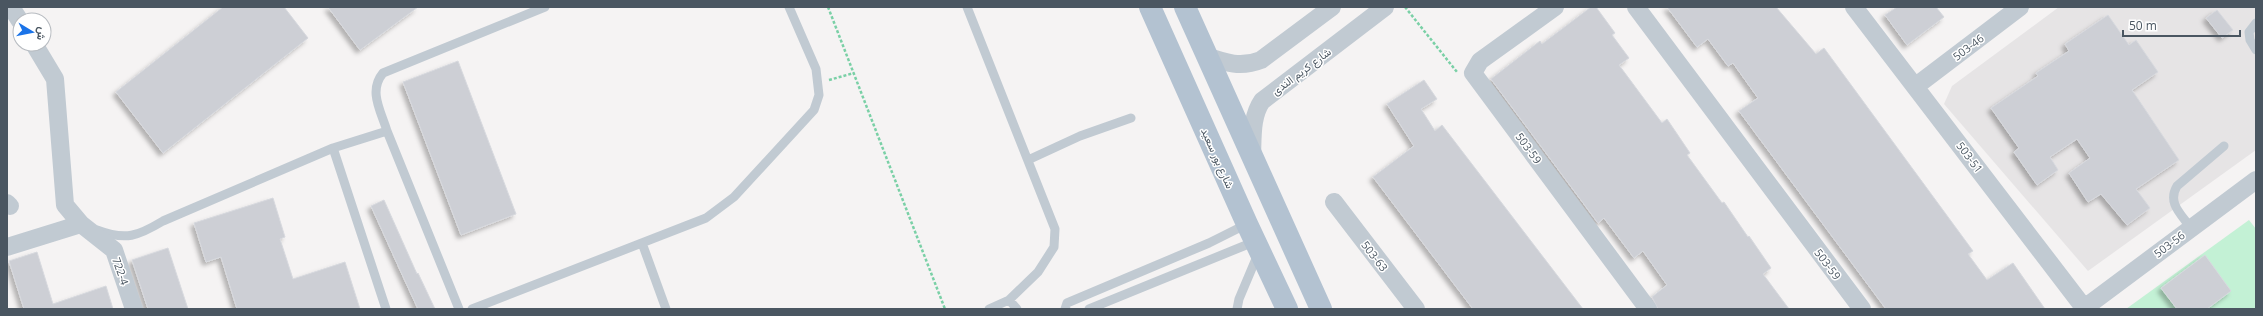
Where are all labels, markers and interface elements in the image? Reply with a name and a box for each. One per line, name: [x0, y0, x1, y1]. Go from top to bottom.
north arrow: [12, 12, 52, 52]
scale bar: [2123, 12, 2240, 38]
text: 50 m: [2129, 17, 2157, 34]
text: ش: [34, 26, 51, 42]
street label: 503-46: [1950, 30, 1986, 64]
street label: شارع كريم الندى: [1268, 44, 1334, 99]
street label: شارع بور سعيد: [1197, 125, 1238, 191]
street label: 503-59: [1513, 129, 1545, 167]
street label: 503-51: [1953, 139, 1987, 175]
street label: 503-56: [2151, 227, 2187, 261]
street label: 503-63: [1358, 238, 1392, 274]
street label: 503-59: [1811, 246, 1845, 282]
street label: 722-4: [109, 255, 133, 288]

